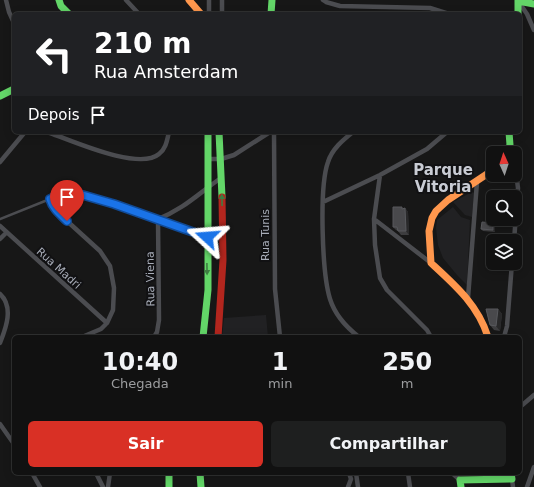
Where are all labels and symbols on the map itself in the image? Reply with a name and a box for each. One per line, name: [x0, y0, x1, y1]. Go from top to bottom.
north arrow: [486, 146, 522, 182]
district label: Parque Vitoria: [413, 161, 473, 196]
pin: [50, 180, 84, 221]
one-way arrow: [219, 193, 225, 206]
street label: Rua Tunis: [259, 209, 272, 261]
position arrow: [186, 216, 228, 258]
street label: Rua Madri: [34, 245, 84, 292]
street label: Rua Viena: [144, 251, 157, 307]
one-way arrow: [204, 263, 211, 275]

